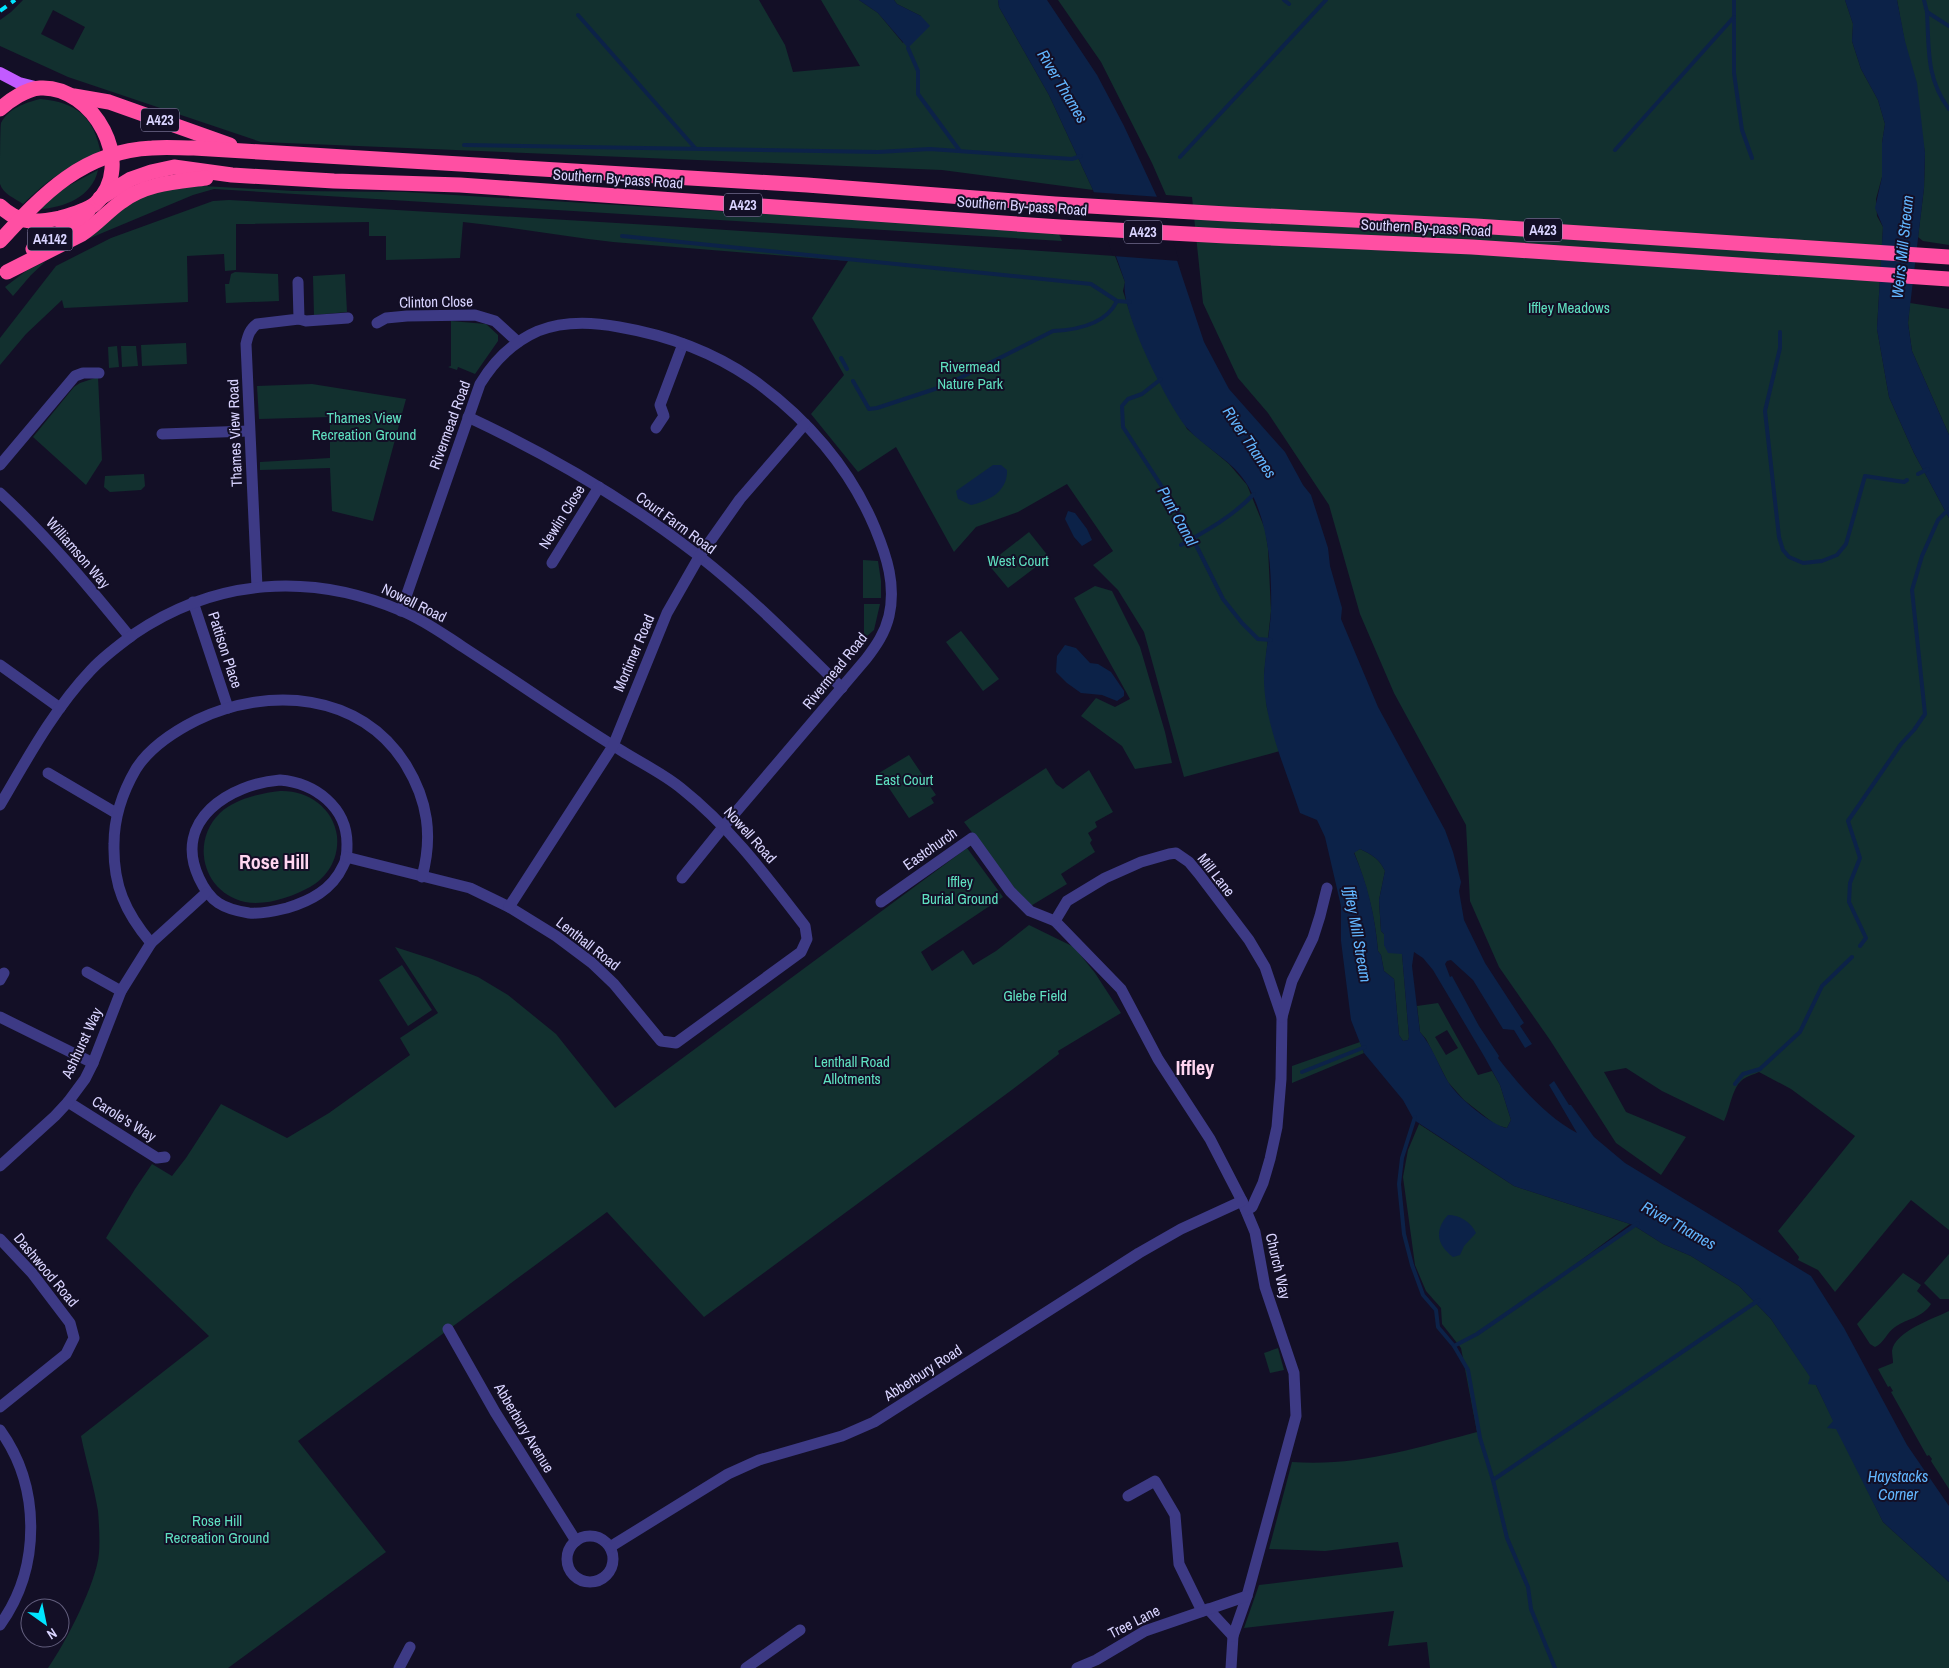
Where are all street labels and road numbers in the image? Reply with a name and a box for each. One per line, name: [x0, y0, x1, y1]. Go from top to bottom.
road number: A423: [141, 108, 179, 132]
street label: Southern By-pass Road: [552, 163, 684, 194]
street label: Southern By-pass Road: [956, 190, 1088, 221]
road number: A423: [724, 194, 762, 216]
street label: Southern By-pass Road: [1360, 214, 1492, 241]
road number: A423: [1524, 218, 1562, 242]
road number: A423: [1124, 220, 1162, 243]
road number: A4142: [28, 228, 72, 250]
street label: Clinton Close: [399, 290, 473, 313]
street label: Rivermead Road: [424, 378, 475, 472]
street label: Thames View Road: [222, 379, 247, 487]
street label: Newlin Close: [533, 480, 590, 553]
street label: Court Farm Road: [632, 486, 721, 559]
street label: Williamson Way: [41, 512, 116, 594]
street label: Nowell Road: [378, 578, 450, 627]
street label: Pattison Place: [203, 609, 248, 691]
street label: Mortimer Road: [608, 611, 659, 695]
street label: Rivermead Road: [797, 628, 872, 713]
street label: Nowell Road: [719, 802, 782, 868]
street label: Eastchurch: [898, 822, 961, 875]
street label: Mill Lane: [1193, 849, 1240, 901]
street label: Lenthall Road: [552, 912, 625, 975]
street label: Ashhurst Way: [56, 1003, 108, 1083]
street label: Carole's Way: [88, 1091, 161, 1147]
street label: Dashwood Road: [9, 1228, 84, 1311]
street label: Church Way: [1261, 1231, 1296, 1302]
street label: Abberbury Road: [879, 1339, 966, 1406]
street label: Abberbury Avenue: [489, 1378, 560, 1477]
street label: Tree Lane: [1104, 1600, 1163, 1644]

